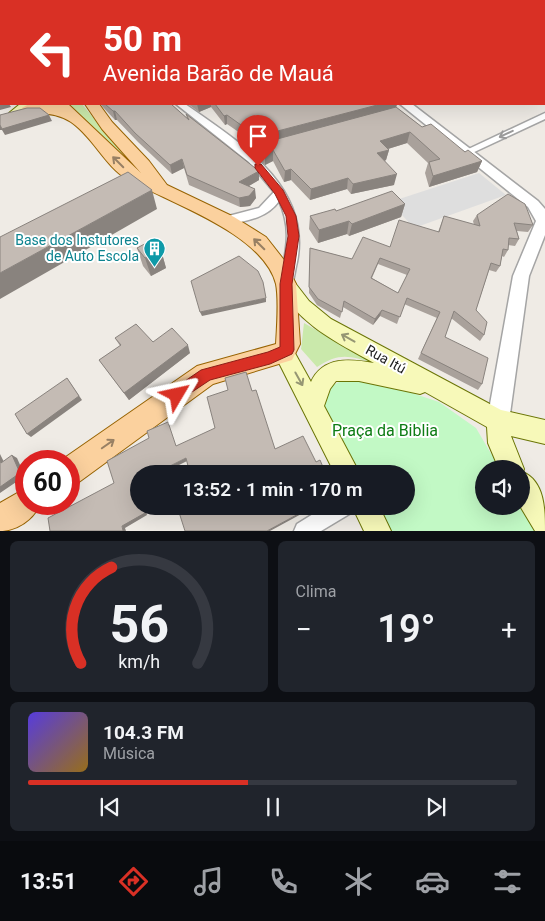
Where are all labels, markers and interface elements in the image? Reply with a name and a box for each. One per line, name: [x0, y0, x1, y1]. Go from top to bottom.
text: 50 m: [103, 19, 182, 60]
icon: left: [20, 20, 85, 85]
text: Avenida Barão de Mauá: [103, 61, 334, 86]
pin: [237, 115, 279, 166]
icon: arrive: [244, 122, 272, 150]
one-way arrow: [499, 129, 514, 139]
one-way arrow: [112, 156, 124, 168]
place label: Base dos Instutores de Auto Escola: [15, 232, 139, 264]
building icon: Base dos Instutores de Auto Escola: [143, 236, 167, 267]
one-way arrow: [253, 238, 265, 250]
one-way arrow: [341, 333, 356, 343]
street label: Rua Itú: [363, 341, 409, 377]
position arrow: [150, 368, 202, 420]
one-way arrow: [294, 372, 304, 386]
park label: Praça da Biblia: [332, 421, 438, 440]
one-way arrow: [101, 439, 115, 449]
speed limit sign: 60: [15, 450, 80, 515]
map controls: [475, 460, 530, 515]
button: sound: [475, 460, 530, 515]
text: 13:52 · 1 min · 170 m: [182, 478, 363, 501]
text: Clima: [296, 582, 336, 601]
text: 56: [109, 594, 169, 655]
text: 19°: [377, 607, 435, 651]
text: −: [296, 613, 312, 646]
text: +: [501, 613, 517, 646]
text: km/h: [118, 651, 160, 672]
text: 104.3 FM: [103, 721, 184, 744]
text: Música: [103, 744, 155, 763]
icon: previous: [96, 793, 124, 821]
icon: pause: [259, 793, 287, 821]
icon: next: [422, 793, 450, 821]
icon: directions: [116, 864, 151, 899]
icon: music: [191, 864, 226, 899]
icon: phone: [266, 864, 301, 899]
icon: climate: [341, 864, 376, 899]
icon: car: [415, 864, 450, 899]
icon: filters: [490, 864, 525, 899]
text: 13:51: [20, 869, 77, 894]

